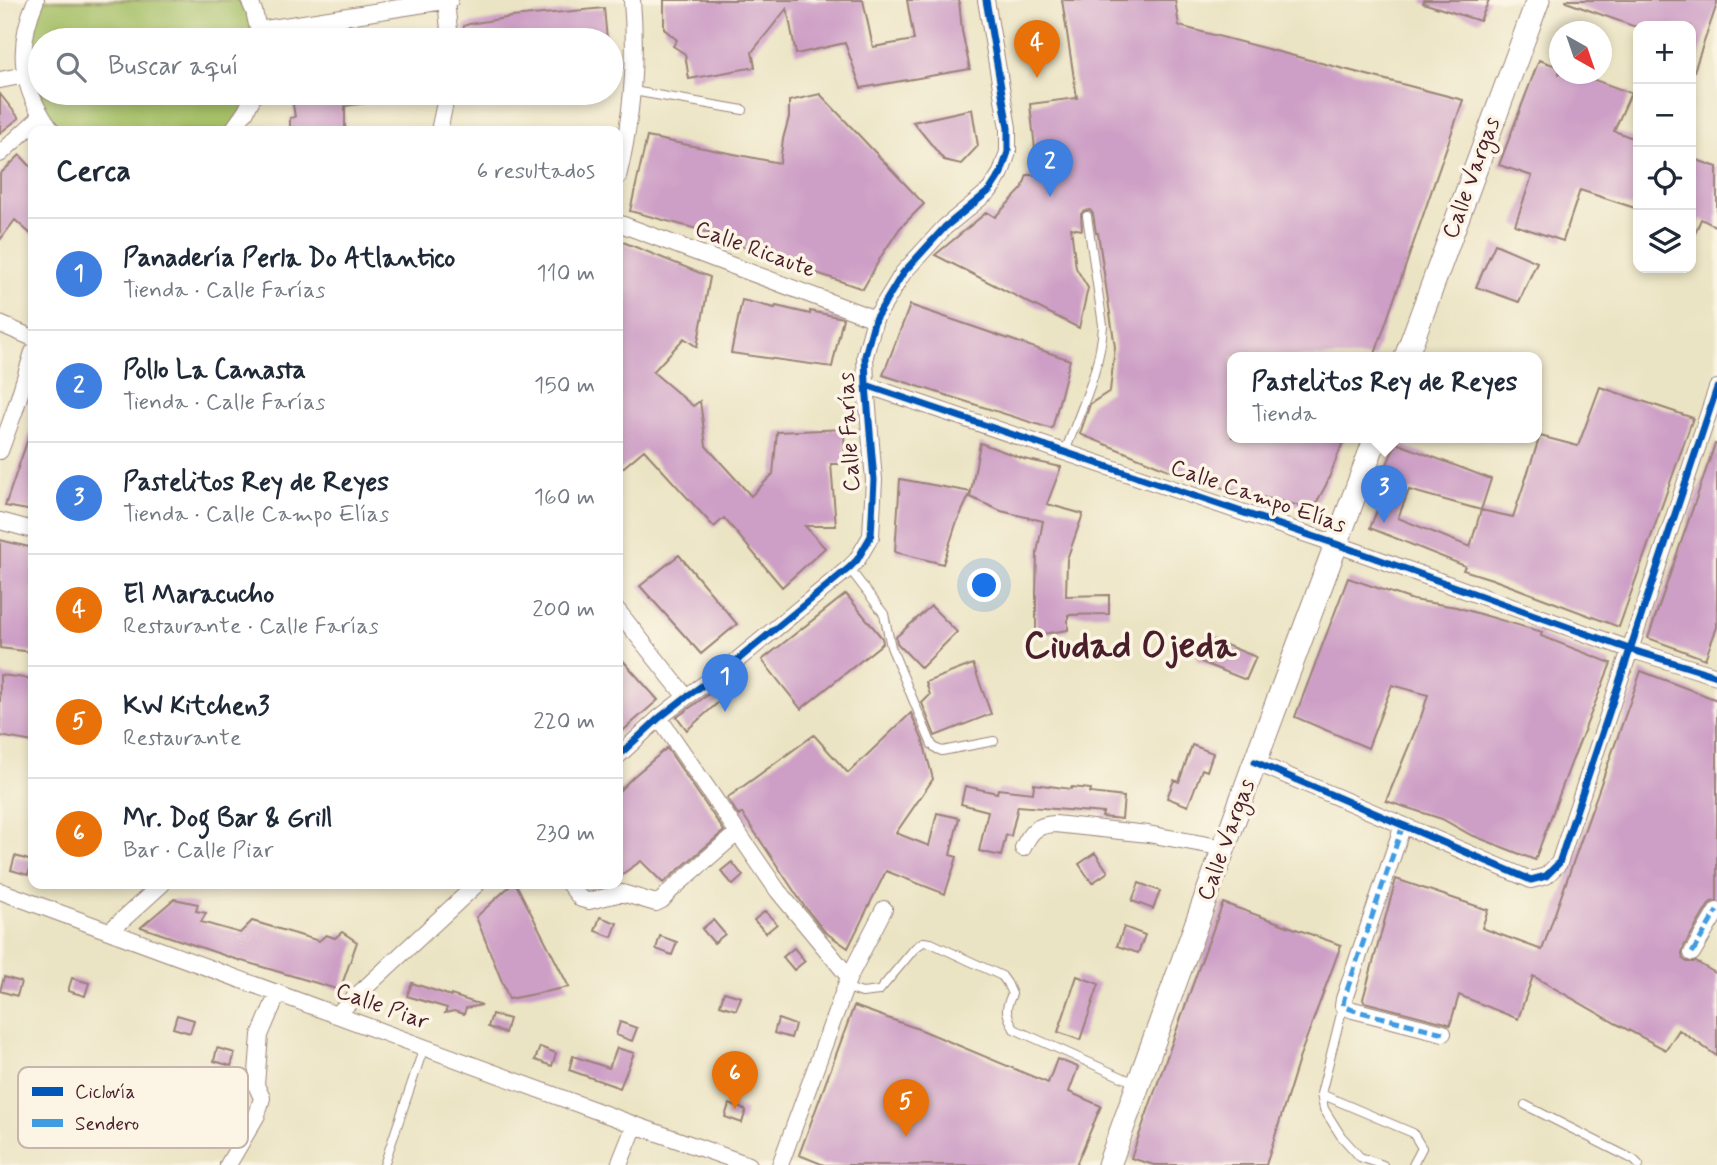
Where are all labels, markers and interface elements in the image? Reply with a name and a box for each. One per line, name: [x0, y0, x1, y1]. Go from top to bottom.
pin: 4: [1014, 20, 1060, 78]
north arrow: [1549, 21, 1612, 84]
map controls: [1633, 21, 1696, 273]
button: +: [1633, 21, 1696, 84]
search box: [28, 28, 623, 105]
icon: search: [52, 48, 90, 86]
text: Buscar aquí: [108, 50, 239, 84]
button: −: [1633, 84, 1696, 147]
street label: Calle Vargas: [1436, 113, 1510, 244]
pin: 2: [1027, 139, 1073, 197]
button: locate: [1633, 147, 1696, 210]
text: Cerca: [56, 152, 131, 191]
text: 6 resultados: [477, 157, 595, 187]
button: layers: [1633, 210, 1696, 273]
street label: Calle Ricaute: [691, 214, 819, 286]
text: Panadería Perla Do Atlantico: [123, 242, 455, 276]
text: 1: [74, 259, 84, 289]
text: 110 m: [536, 259, 595, 289]
text: Tienda · Calle Farías: [123, 276, 325, 306]
popup: [1227, 352, 1542, 443]
text: Pollo La Canasta: [123, 354, 306, 388]
text: Pastelitos Rey de Reyes: [1252, 366, 1517, 400]
text: 2: [73, 371, 85, 401]
text: 150 m: [534, 371, 595, 401]
street label: Calle Farías: [832, 371, 868, 493]
text: Tienda · Calle Farías: [123, 388, 325, 418]
text: Tienda: [1252, 400, 1317, 430]
street label: Calle Campo Elías: [1166, 453, 1350, 541]
pin: 3: [1361, 465, 1407, 523]
text: Pastelitos Rey de Reyes: [123, 466, 389, 500]
text: 3: [74, 483, 84, 513]
text: 160 m: [534, 483, 595, 513]
text: Tienda · Calle Campo Elías: [123, 500, 389, 530]
your location: [967, 568, 1001, 602]
text: El Maracucho: [123, 578, 274, 612]
text: 4: [72, 595, 86, 625]
text: 200 m: [532, 595, 595, 625]
text: Restaurante · Calle Farías: [123, 612, 379, 642]
district label: Ciudad Ojeda: [1024, 623, 1237, 671]
pin: 1: [702, 654, 748, 712]
text: KW Kitchen3: [123, 690, 269, 724]
text: 5: [72, 707, 86, 737]
text: 220 m: [533, 707, 595, 737]
text: Restaurante: [123, 724, 241, 754]
street label: Calle Vargas: [1191, 775, 1265, 906]
text: Mr. Dog Bar & Grill: [123, 802, 332, 836]
text: 6: [73, 819, 85, 849]
text: 230 m: [536, 819, 595, 849]
text: Bar · Calle Piar: [123, 836, 274, 866]
street label: Calle Piar: [331, 976, 433, 1038]
pin: 6: [712, 1051, 758, 1109]
legend: [18, 1067, 248, 1148]
pin: 5: [883, 1079, 929, 1137]
text: Ciclovía: [75, 1080, 135, 1105]
text: Sendero: [75, 1112, 139, 1137]

